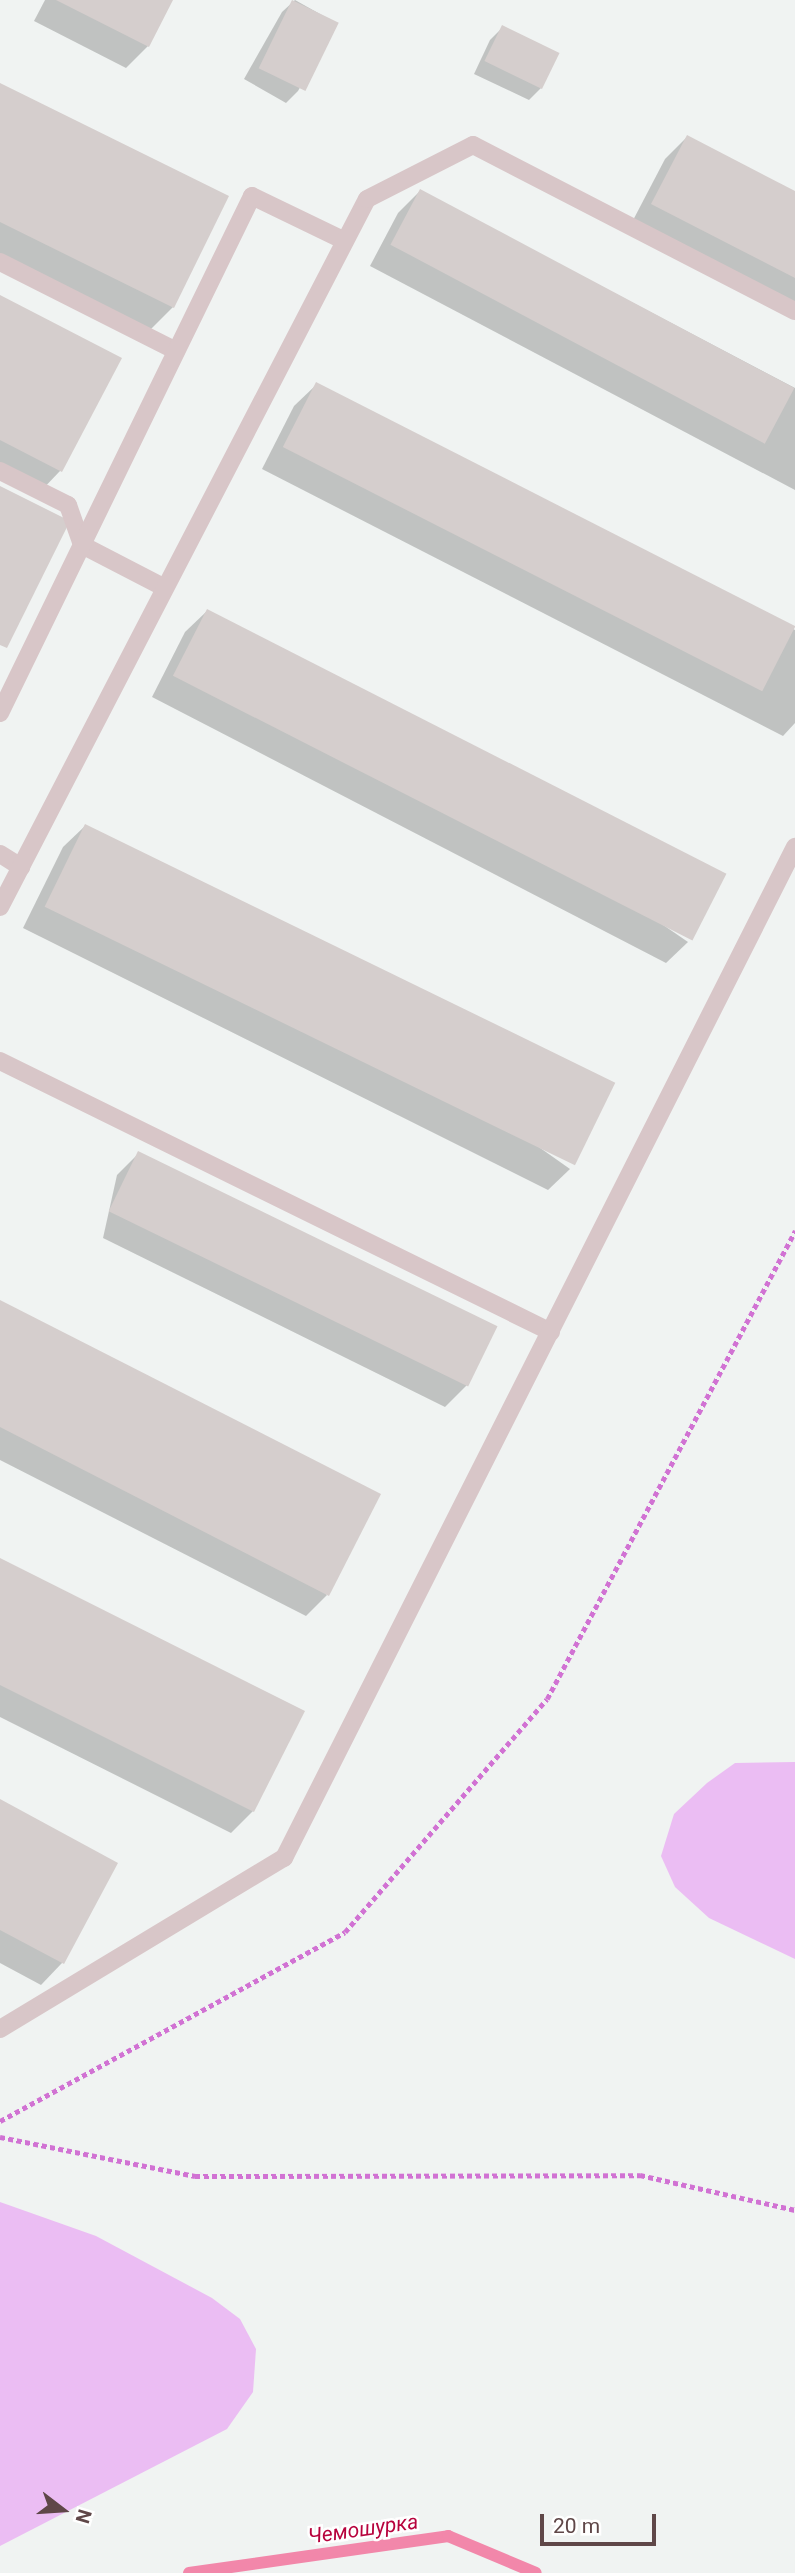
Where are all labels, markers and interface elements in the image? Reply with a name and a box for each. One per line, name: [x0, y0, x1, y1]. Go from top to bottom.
north arrow: [28, 2475, 98, 2545]
scale bar: [543, 2500, 658, 2544]
text: N: [71, 2507, 97, 2526]
water label: Чемошурка: [306, 2509, 420, 2549]
text: 20 m: [553, 2514, 600, 2538]

